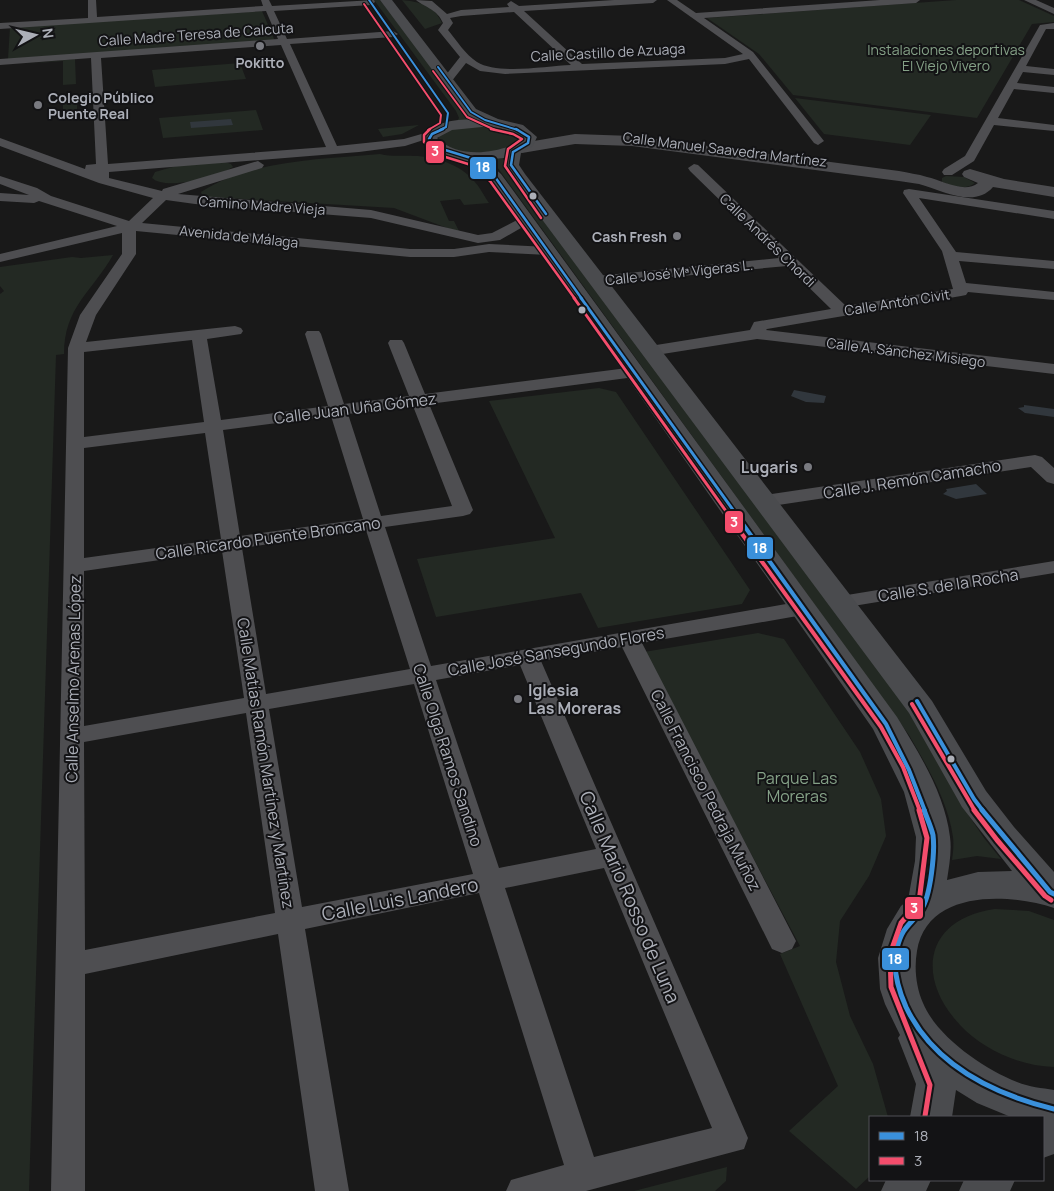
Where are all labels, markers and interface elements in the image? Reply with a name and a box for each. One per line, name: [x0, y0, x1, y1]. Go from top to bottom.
north arrow: [10, 10, 60, 60]
street label: Calle Madre Teresa de Calcuta: [98, 18, 294, 50]
text: N: [38, 27, 58, 39]
street label: Calle Castillo de Azuaga: [530, 38, 686, 66]
marker: Pokitto: [254, 40, 266, 52]
park label: Instalaciones deportivas El Viejo Vivero: [867, 40, 1025, 75]
place label: Pokitto: [236, 53, 285, 72]
place label: Colegio Público Puente Real: [48, 88, 154, 123]
marker: Colegio Público Puente Real: [32, 99, 44, 111]
street label: Calle Manuel Saavedra Martínez: [622, 127, 828, 171]
line badge: 3: [425, 140, 445, 164]
text: 3: [431, 141, 439, 160]
line badge: 18: [469, 156, 497, 180]
text: 18: [476, 157, 490, 176]
street label: Calle Andrés Chordi: [716, 189, 820, 291]
street label: Camino Madre Vieja: [198, 191, 326, 219]
unlabelled marker: [528, 191, 538, 201]
street label: Avenida de Málaga: [179, 220, 299, 252]
place label: Cash Fresh: [592, 227, 667, 246]
marker: Cash Fresh: [671, 230, 683, 242]
street label: Calle José Mª Vigeras L.: [604, 255, 754, 289]
street label: Calle Antón Civit: [843, 284, 951, 320]
unlabelled marker: [577, 305, 587, 315]
street label: Calle A. Sánchez Misiego: [825, 333, 987, 371]
street label: Calle Juan Uña Gómez: [272, 387, 438, 429]
street label: Calle J. Remón Camacho: [822, 454, 1002, 504]
place label: Lugaris: [741, 456, 798, 478]
marker: Lugaris: [802, 461, 814, 473]
line badge: 3: [724, 510, 744, 534]
street label: Calle Ricardo Puente Broncano: [154, 511, 382, 565]
text: 3: [730, 512, 738, 531]
line badge: 18: [746, 536, 774, 560]
text: 18: [753, 538, 767, 557]
street label: Calle S. de la Rocha: [876, 563, 1020, 607]
street label: Calle Anselmo Arenas López: [60, 575, 86, 783]
street label: Calle Matías Ramón Martínez y Martínez: [232, 616, 300, 910]
street label: Calle José Sansegundo Flores: [446, 621, 666, 681]
street label: Calle Olga Ramos Sandino: [408, 661, 488, 849]
place label: Iglesia Las Moreras: [528, 679, 621, 719]
street label: Calle Francisco Pedraja Muñoz: [646, 686, 766, 894]
marker: Iglesia Las Moreras: [512, 693, 524, 705]
unlabelled marker: [946, 754, 956, 764]
park label: Parque Las Moreras: [757, 767, 837, 807]
street label: Calle Mario Rosso de Luna: [574, 787, 686, 1007]
street label: Calle Luis Landero: [320, 871, 480, 927]
line badge: 3: [904, 896, 924, 920]
text: 3: [910, 898, 918, 917]
line badge: 18: [881, 947, 910, 971]
text: 18: [888, 949, 902, 968]
legend: [869, 1116, 1044, 1181]
text: 18: [914, 1125, 929, 1146]
text: 3: [914, 1150, 922, 1171]

